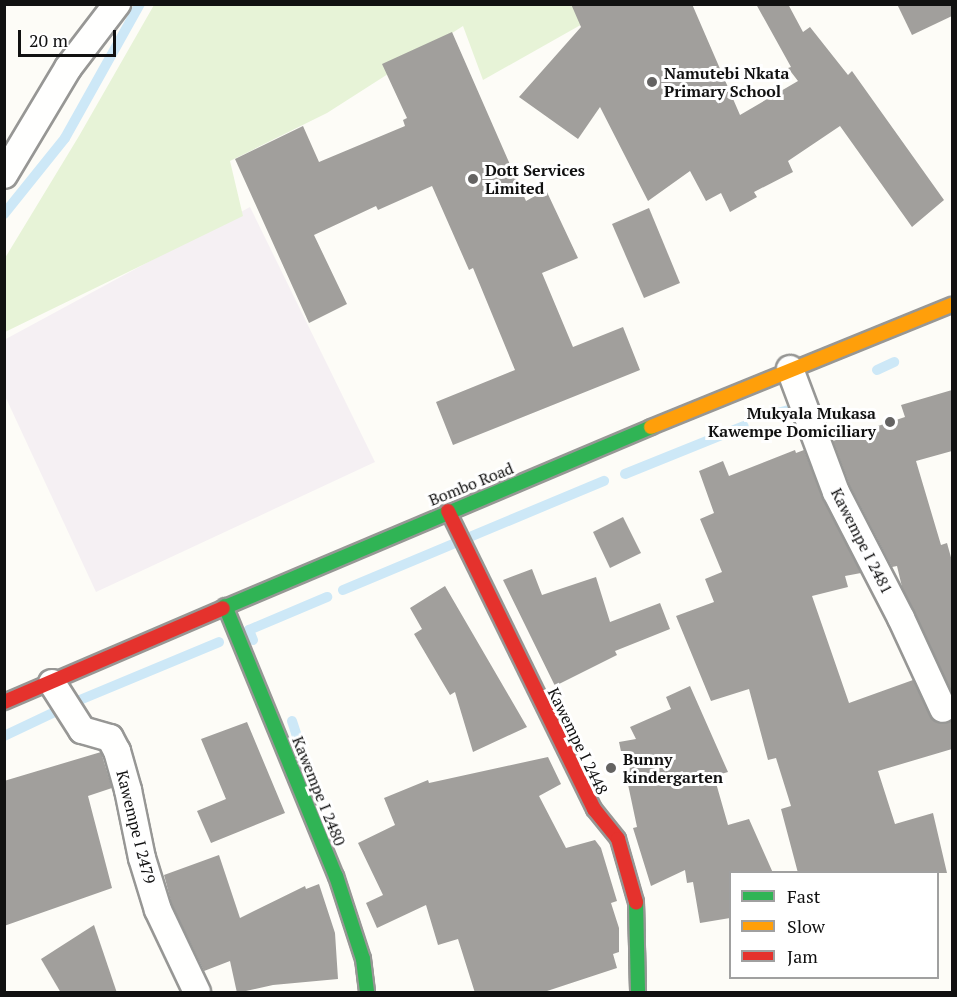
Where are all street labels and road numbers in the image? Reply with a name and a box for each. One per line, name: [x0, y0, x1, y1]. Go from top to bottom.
street label: Bombo Road: [426, 458, 516, 510]
street label: Kawempe I 2481: [827, 485, 897, 597]
street label: Kawempe I 2448: [544, 685, 612, 797]
street label: Kawempe I 2480: [288, 733, 350, 849]
street label: Kawempe I 2479: [113, 768, 159, 886]

